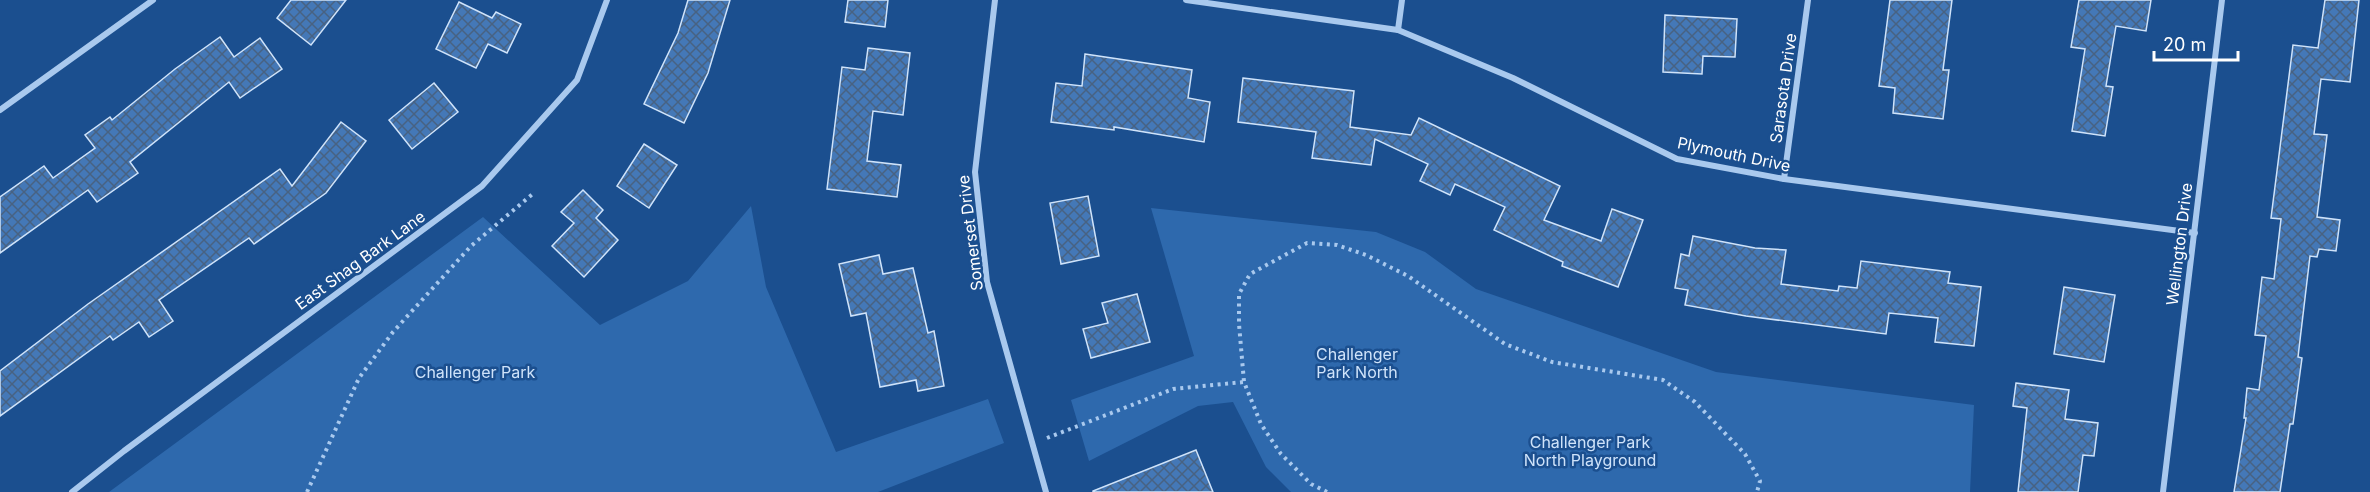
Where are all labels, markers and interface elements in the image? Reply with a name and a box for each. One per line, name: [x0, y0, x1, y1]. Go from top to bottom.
scale bar: [2154, 24, 2238, 62]
street label: Sarasota Drive: [1765, 32, 1801, 144]
text: 20 m: [2163, 34, 2206, 55]
street label: Plymouth Drive: [1676, 132, 1792, 176]
street label: Somerset Drive: [953, 174, 987, 292]
street label: Wellington Drive: [2162, 181, 2196, 307]
street label: East Shag Bark Lane: [291, 206, 429, 314]
park label: Challenger Park North: [1316, 344, 1398, 382]
park label: Challenger Park: [415, 362, 536, 382]
park label: Challenger Park North Playground: [1524, 432, 1656, 470]

